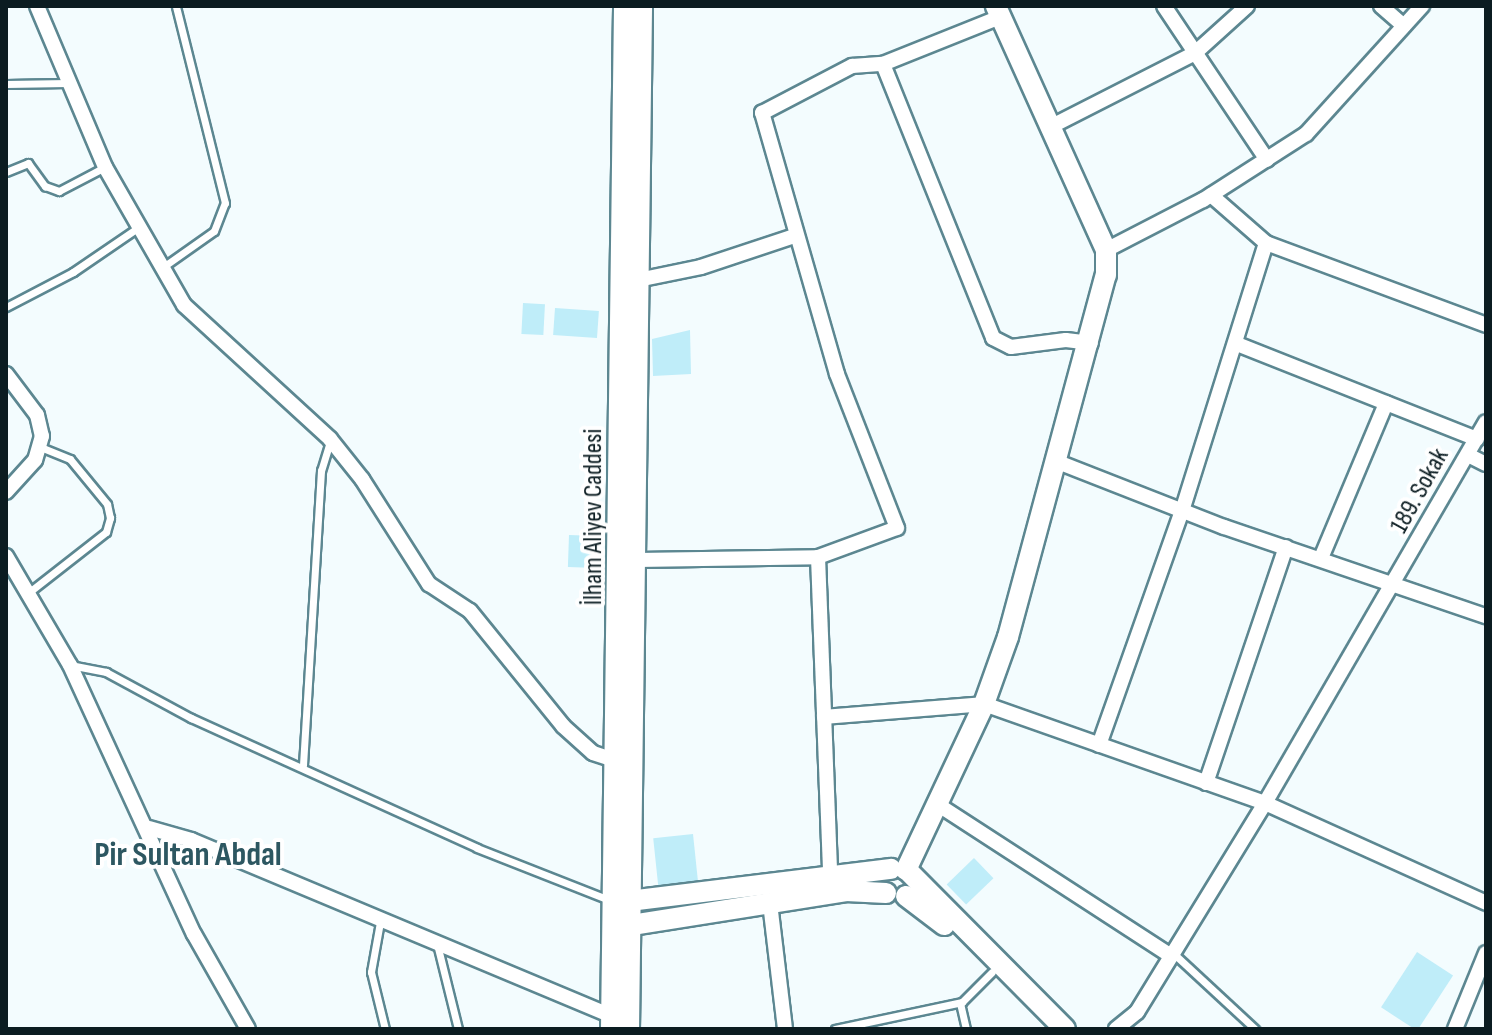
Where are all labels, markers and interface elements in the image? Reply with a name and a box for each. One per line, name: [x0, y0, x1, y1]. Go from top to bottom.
street label: İlham Aliyev Caddesi: [578, 429, 610, 605]
street label: 189. Sokak: [1384, 443, 1456, 539]
district label: Pir Sultan Abdal: [94, 835, 282, 875]

